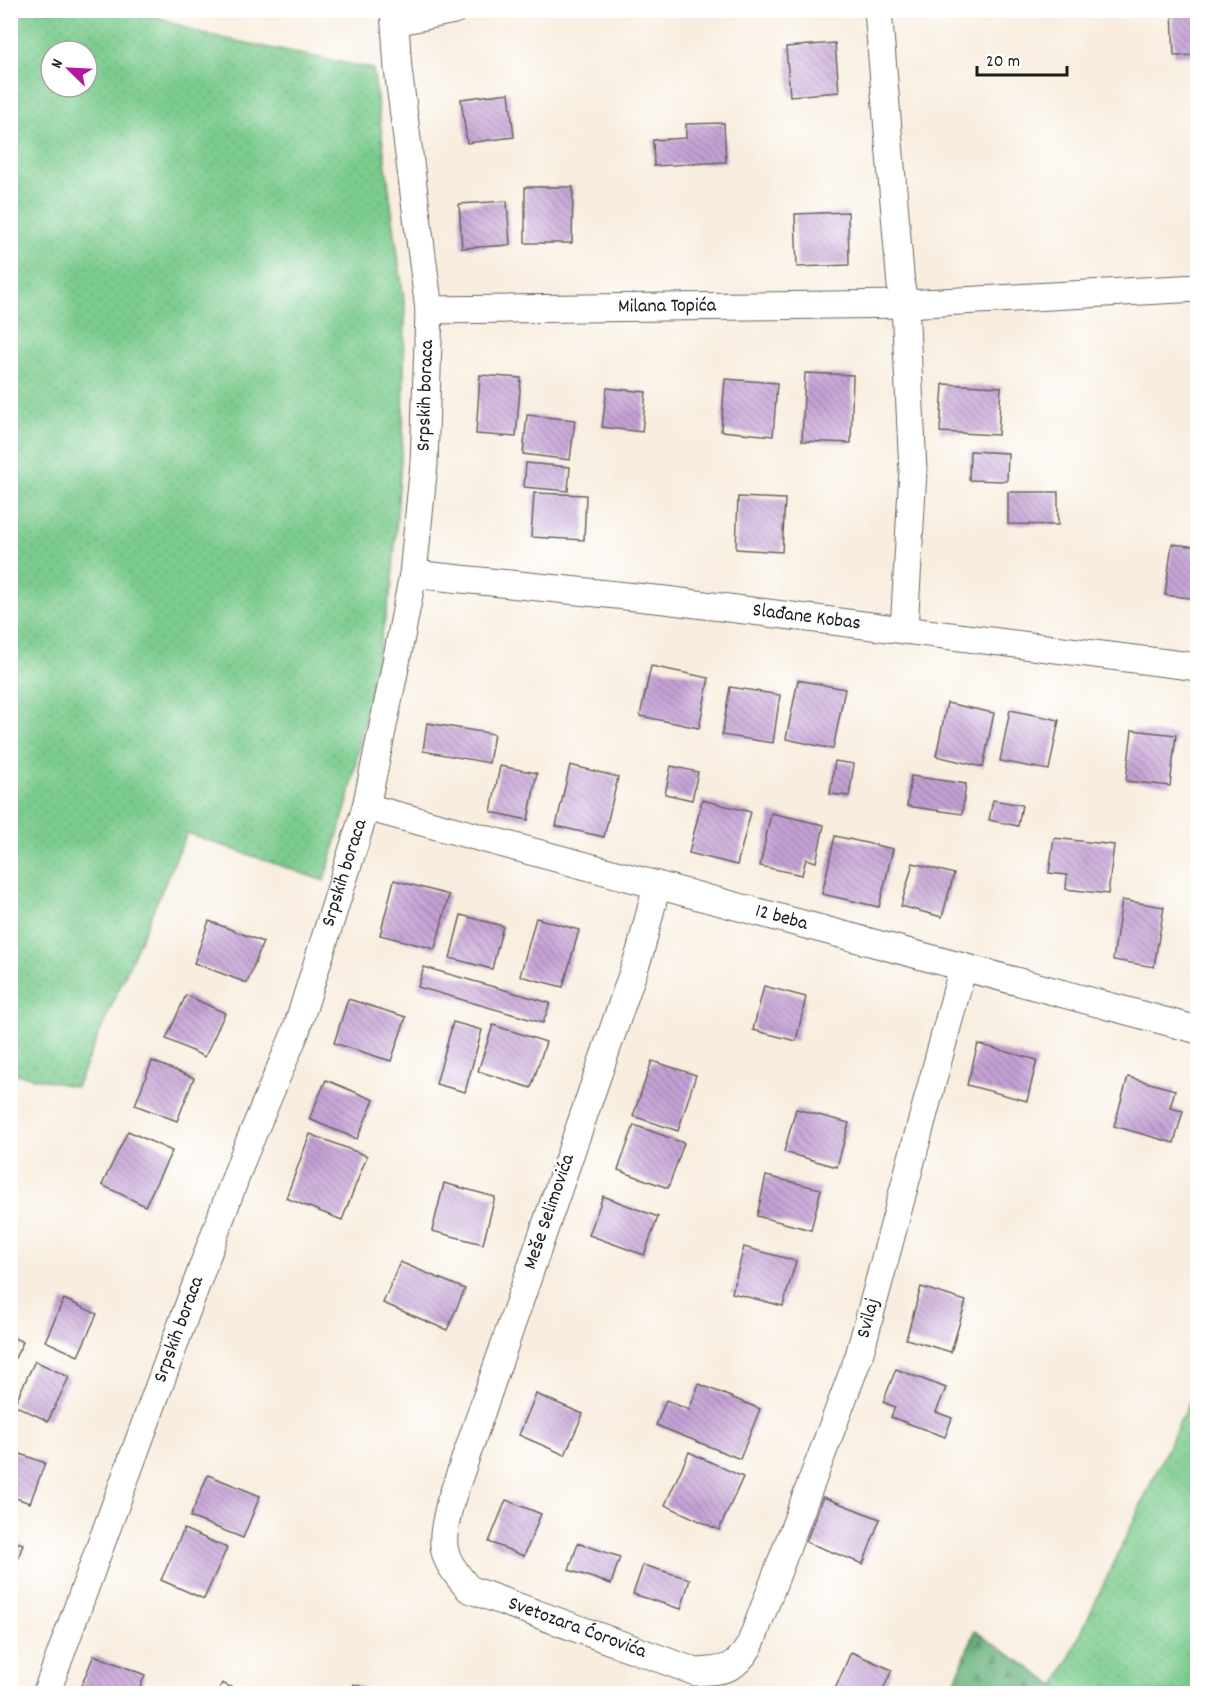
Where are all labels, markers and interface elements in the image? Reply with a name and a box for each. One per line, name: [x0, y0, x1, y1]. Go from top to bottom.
north arrow: [39, 39, 99, 99]
scale bar: [977, 39, 1067, 77]
text: 20 m: [986, 50, 1020, 75]
text: N: [45, 56, 70, 72]
street label: Milana Topića: [618, 292, 717, 322]
street label: Srpskih boraca: [410, 339, 442, 452]
street label: Slađane Kobas: [751, 597, 862, 638]
street label: Srpskih boraca: [315, 815, 375, 931]
street label: 12 beba: [752, 898, 811, 939]
street label: Meše Selimovića: [517, 1150, 583, 1274]
street label: Srpskih boraca: [147, 1272, 212, 1387]
street label: Svilaj: [850, 1295, 888, 1341]
street label: Svetozara Ćorovića: [504, 1590, 651, 1667]

